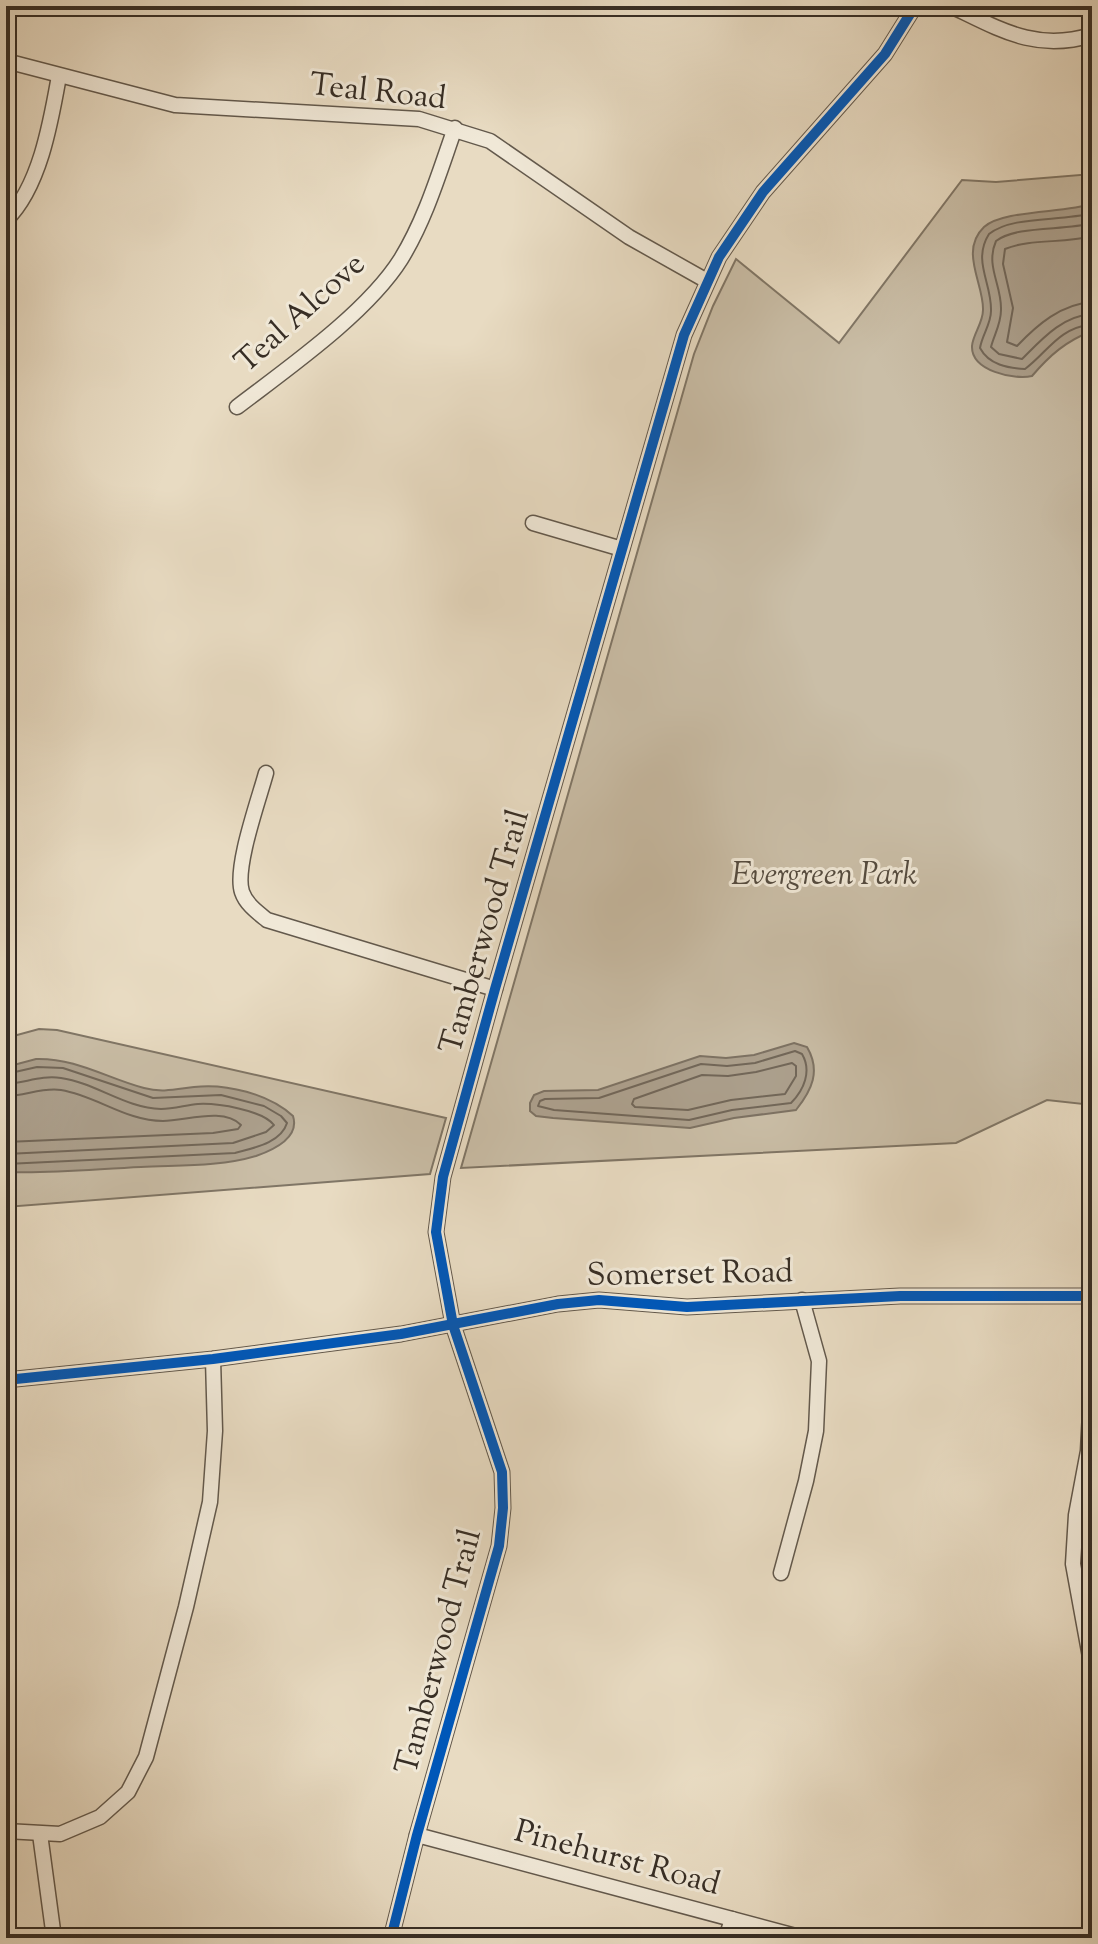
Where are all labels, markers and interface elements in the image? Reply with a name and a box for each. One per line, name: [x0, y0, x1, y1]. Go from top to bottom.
street label: Teal Road: [307, 63, 449, 123]
street label: Teal Alcove: [226, 243, 376, 385]
street label: Tamberwood Trail: [429, 804, 543, 1060]
park label: Evergreen Park: [731, 853, 917, 899]
street label: Somerset Road: [586, 1250, 794, 1300]
street label: Tamberwood Trail: [385, 1524, 495, 1780]
street label: Pinehurst Road: [509, 1809, 725, 1909]

